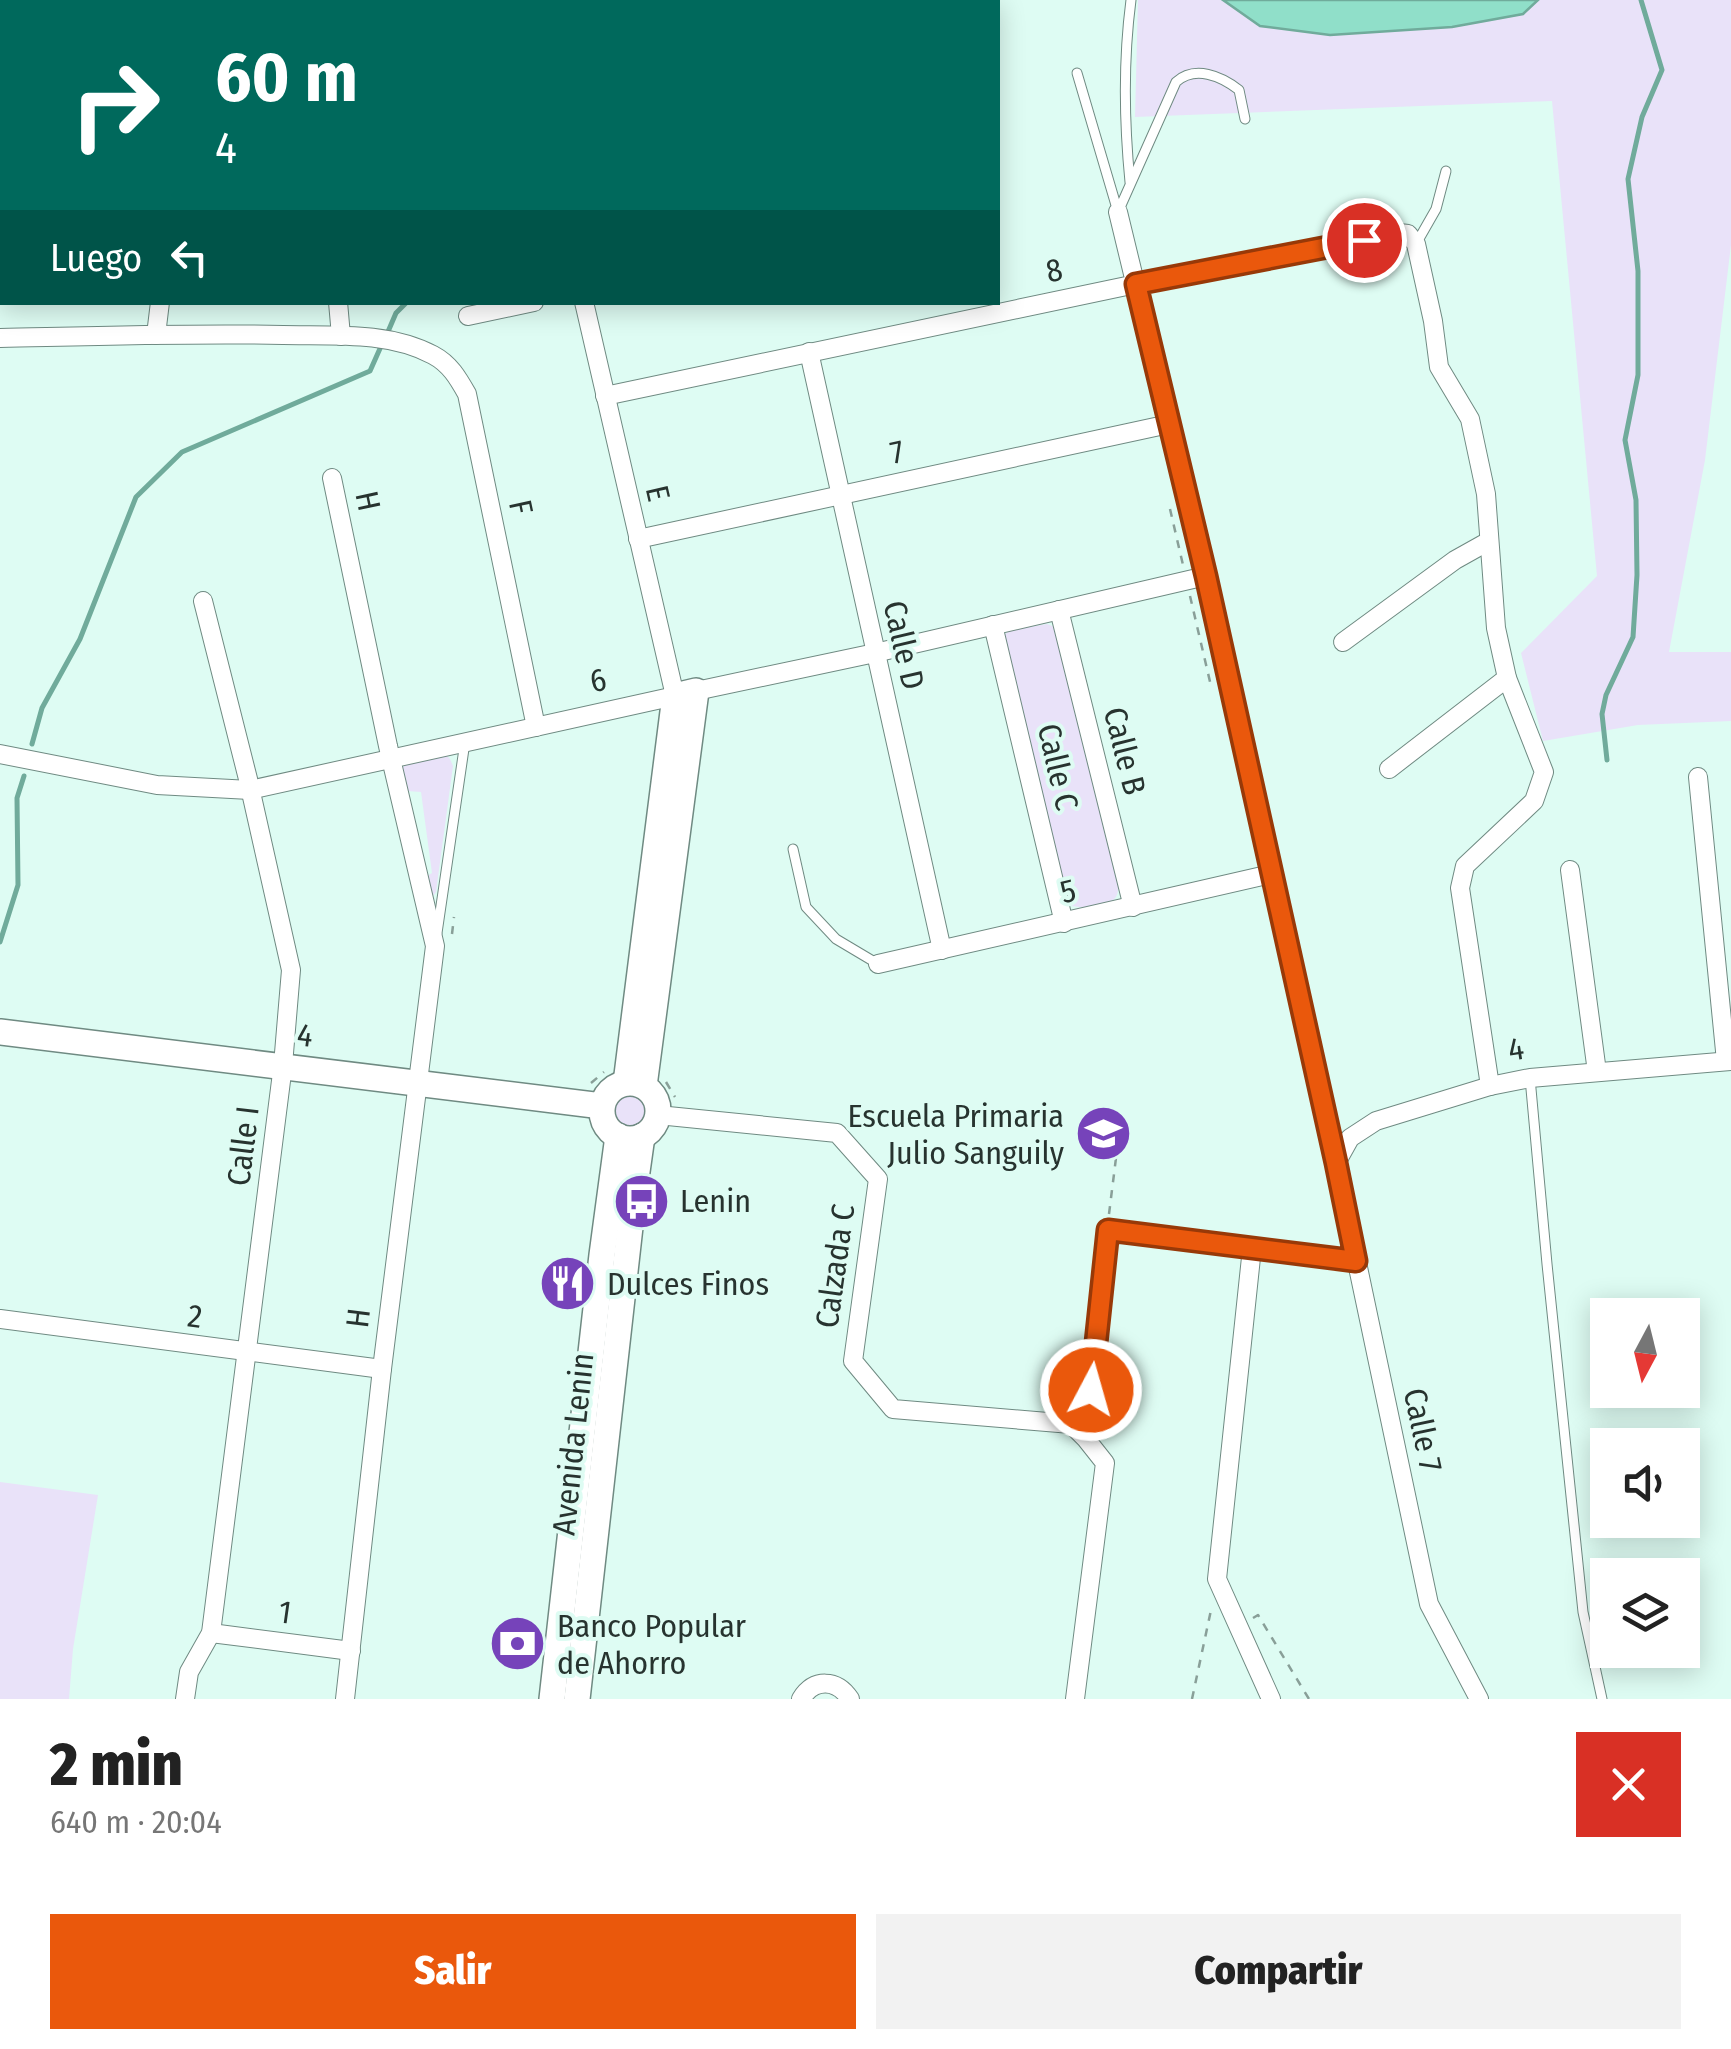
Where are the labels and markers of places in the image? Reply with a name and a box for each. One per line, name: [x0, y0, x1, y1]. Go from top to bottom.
pin: [1322, 198, 1407, 283]
place label: Escuela Primaria Julio Sanguily: [847, 1097, 1065, 1172]
school or university icon: Escuela Primaria Julio Sanguily: [1073, 1104, 1133, 1164]
bus stop icon: Lenin: [611, 1171, 671, 1231]
place label: Lenin: [680, 1182, 751, 1220]
restaurant icon: Dulces Finos: [538, 1254, 598, 1314]
place label: Dulces Finos: [607, 1265, 769, 1303]
place label: Banco Popular de Ahorro: [557, 1607, 746, 1682]
bank icon: Banco Popular de Ahorro: [488, 1614, 548, 1674]

